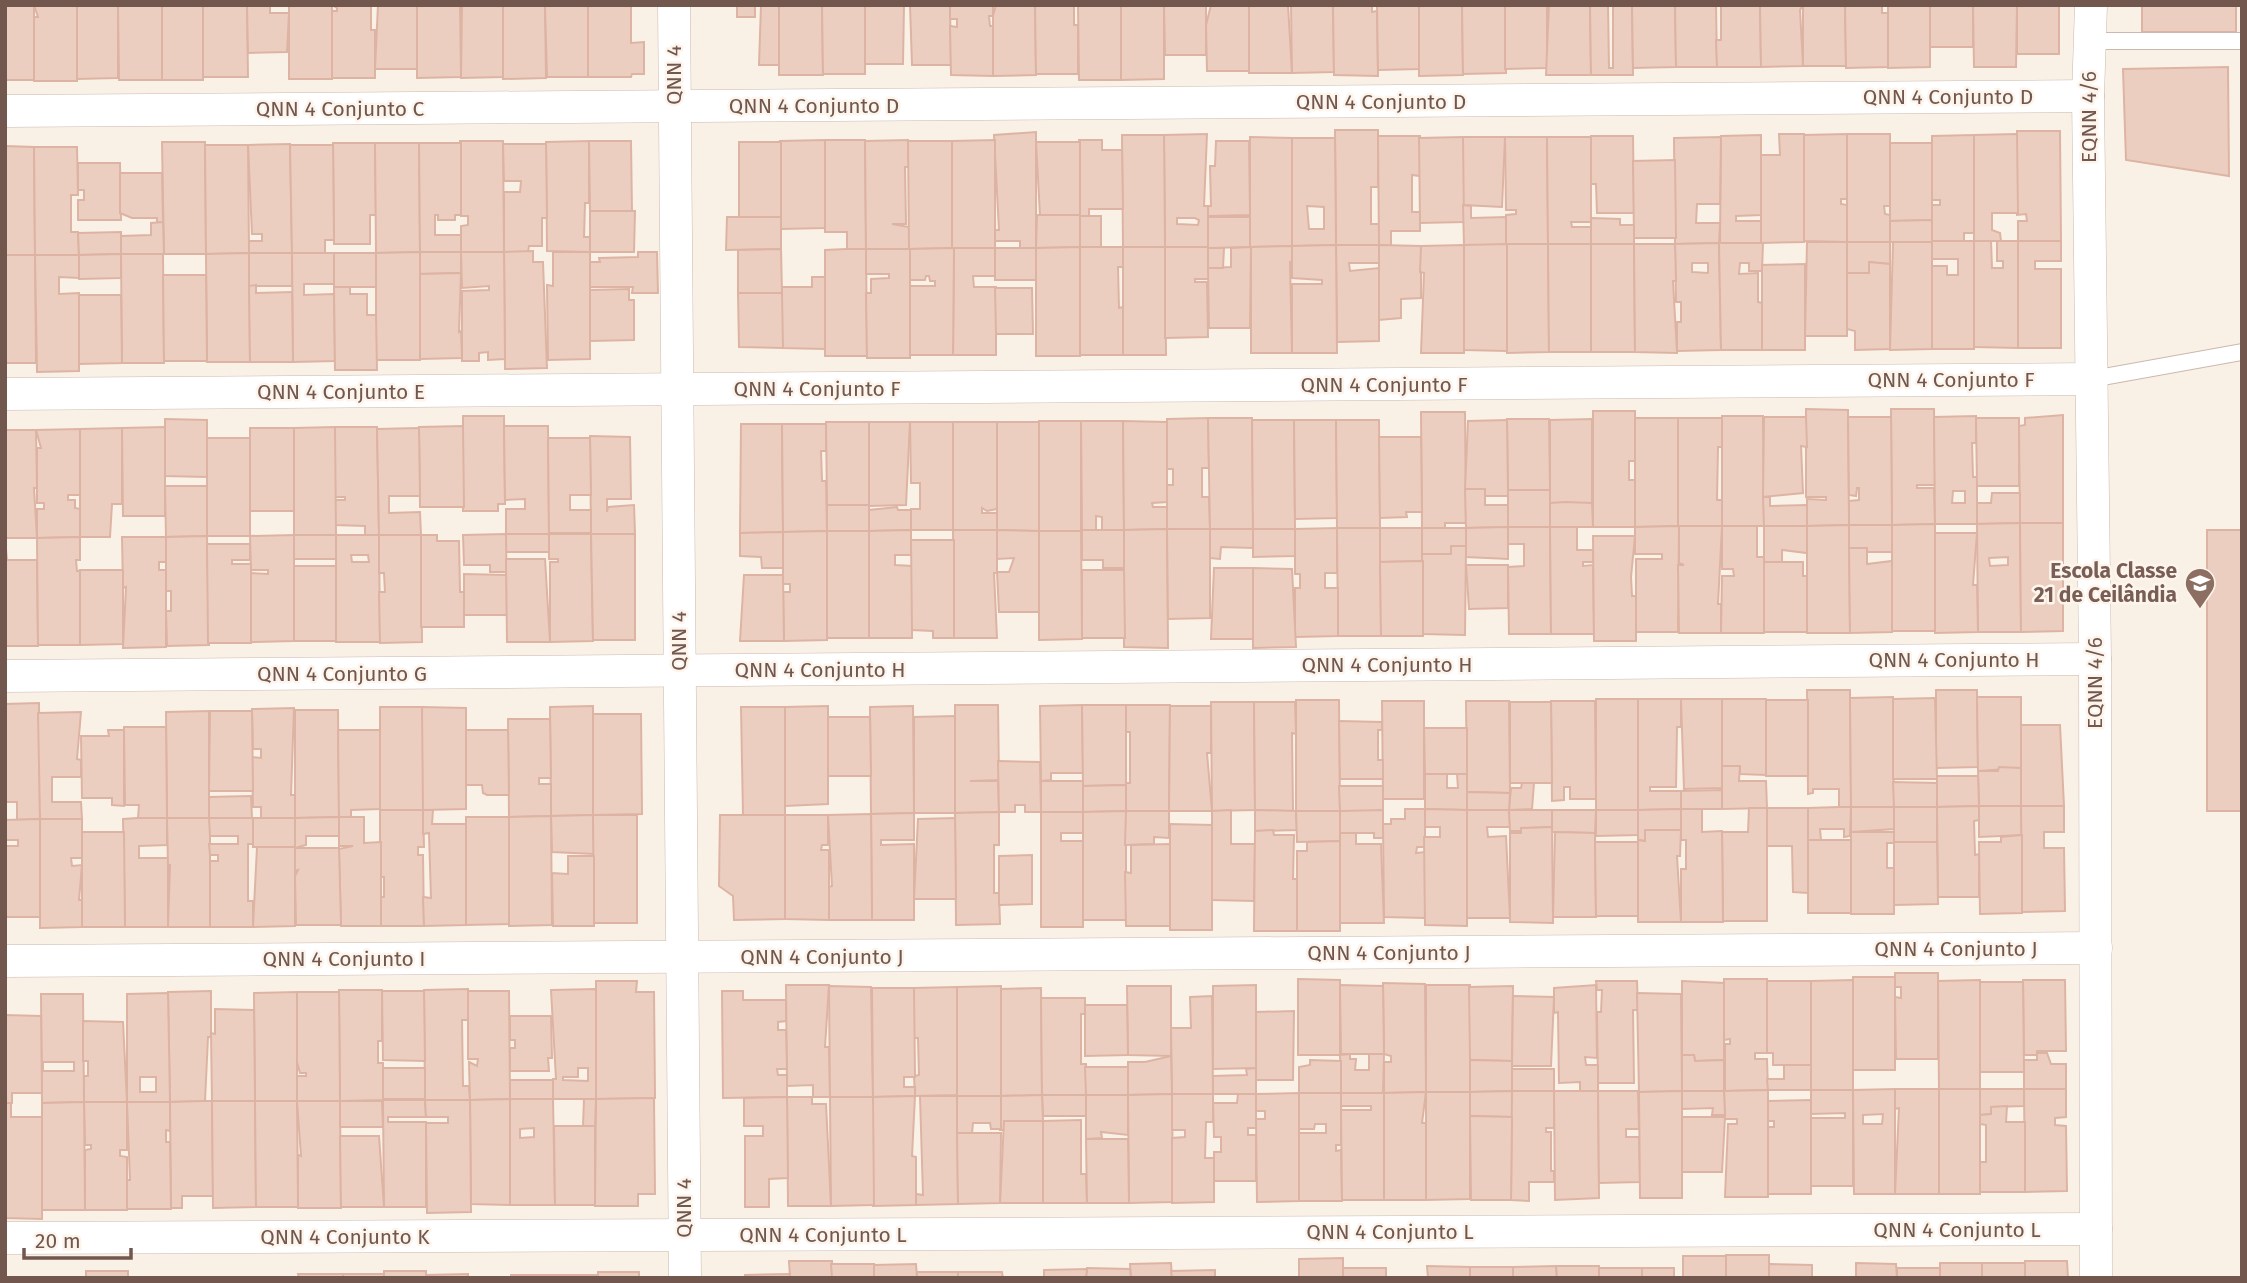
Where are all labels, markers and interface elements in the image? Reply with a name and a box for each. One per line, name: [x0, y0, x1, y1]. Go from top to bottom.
street label: QNN 4: [661, 45, 687, 105]
street label: EQNN 4/6: [2076, 71, 2102, 163]
street label: QNN 4 Conjunto D: [1863, 84, 2033, 110]
street label: QNN 4 Conjunto D: [1296, 89, 1466, 115]
street label: QNN 4 Conjunto D: [729, 93, 899, 119]
street label: QNN 4 Conjunto C: [256, 96, 425, 122]
street label: QNN 4 Conjunto F: [1867, 367, 2035, 393]
street label: QNN 4 Conjunto F: [1300, 372, 1468, 398]
street label: QNN 4 Conjunto F: [733, 376, 901, 402]
street label: QNN 4 Conjunto E: [257, 379, 425, 405]
place label: Escola Classe 21 de Ceilândia: [2034, 558, 2177, 608]
school or university icon: Escola Classe 21 de Ceilândia: [2183, 566, 2217, 610]
street label: QNN 4: [666, 611, 692, 671]
street label: EQNN 4/6: [2082, 637, 2108, 729]
street label: QNN 4 Conjunto H: [1868, 647, 2040, 673]
street label: QNN 4 Conjunto H: [1301, 652, 1473, 678]
street label: QNN 4 Conjunto H: [734, 657, 906, 683]
street label: QNN 4 Conjunto G: [257, 661, 427, 687]
street label: QNN 4 Conjunto J: [1874, 936, 2038, 962]
street label: QNN 4 Conjunto J: [1307, 940, 1471, 966]
street label: QNN 4 Conjunto J: [740, 944, 904, 970]
street label: QNN 4 Conjunto I: [262, 946, 426, 972]
street label: QNN 4: [671, 1178, 697, 1238]
scale bar: [24, 1216, 131, 1260]
street label: QNN 4 Conjunto L: [1873, 1217, 2041, 1243]
street label: QNN 4 Conjunto L: [1306, 1219, 1474, 1245]
street label: QNN 4 Conjunto L: [739, 1222, 907, 1248]
street label: QNN 4 Conjunto K: [260, 1224, 430, 1250]
text: 20 m: [35, 1228, 81, 1254]

